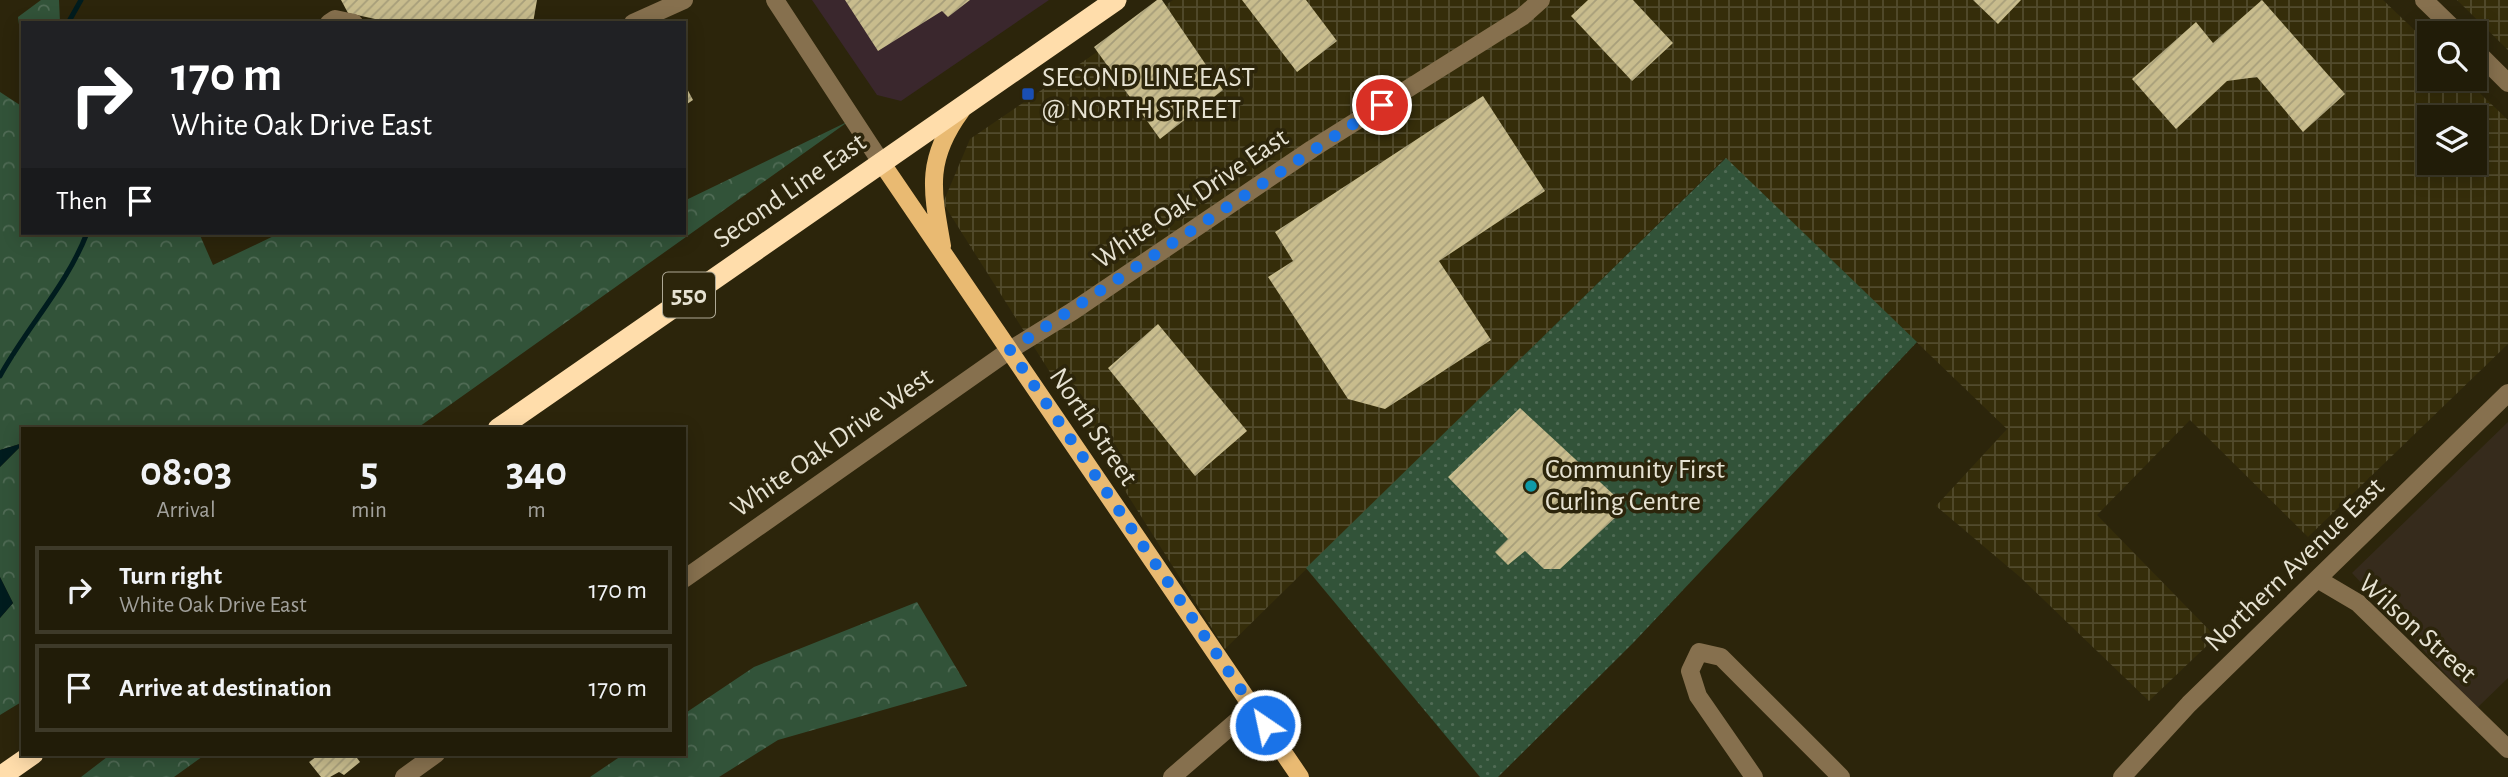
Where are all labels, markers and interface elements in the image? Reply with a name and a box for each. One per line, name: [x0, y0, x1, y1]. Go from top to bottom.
map controls: [2417, 21, 2487, 175]
button: search: [2417, 21, 2487, 91]
icon: right: [56, 49, 147, 140]
text: 170 m: [171, 51, 282, 100]
place label: SECOND LINE EAST @ NORTH STREET: [1042, 64, 1255, 124]
pin: [1352, 75, 1412, 135]
marker: SECOND LINE EAST @ NORTH STREET: [1020, 86, 1036, 102]
icon: arrive: [1363, 86, 1401, 124]
button: layers: [2417, 105, 2487, 175]
text: White Oak Drive East: [171, 109, 432, 141]
street label: White Oak Drive East: [1089, 124, 1293, 274]
street label: Second Line East: [709, 128, 871, 254]
icon: arrive: [121, 182, 159, 220]
text: Then: [56, 188, 107, 214]
road number: 550: [663, 272, 715, 318]
street label: White Oak Drive West: [726, 363, 938, 523]
street label: North Street: [1044, 363, 1142, 491]
text: 08:03: [140, 451, 232, 493]
text: 5: [360, 451, 378, 493]
text: 340: [506, 451, 567, 493]
place label: Community First Curling Centre: [1545, 456, 1725, 516]
street label: Northern Avenue East: [2200, 473, 2390, 657]
marker: Community First Curling Centre: [1523, 478, 1539, 494]
text: Arrival: [156, 499, 216, 522]
text: min: [351, 499, 387, 522]
text: m: [527, 499, 546, 522]
text: Turn right: [119, 563, 222, 589]
street label: Wilson Street: [2353, 569, 2481, 689]
icon: right: [60, 571, 98, 609]
text: 170 m: [588, 577, 647, 603]
text: White Oak Drive East: [119, 594, 307, 617]
icon: arrive: [60, 669, 98, 707]
text: Arrive at destination: [119, 675, 332, 701]
text: 170 m: [588, 675, 647, 701]
position arrow: [1228, 688, 1302, 762]

